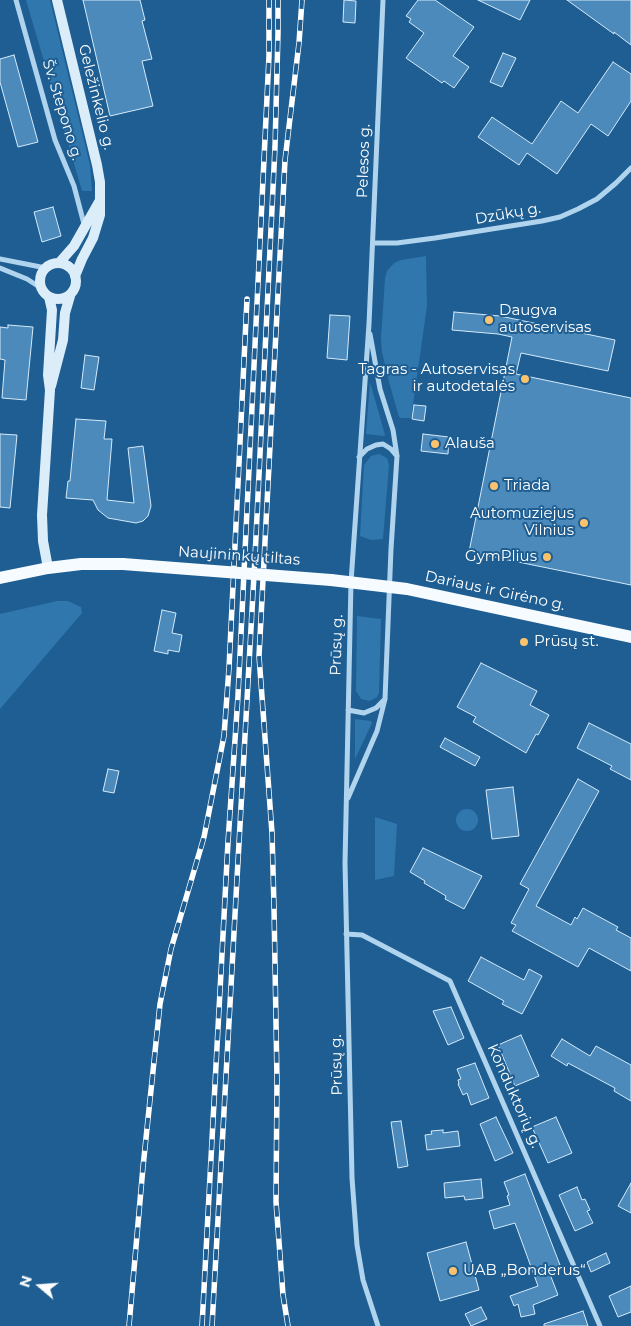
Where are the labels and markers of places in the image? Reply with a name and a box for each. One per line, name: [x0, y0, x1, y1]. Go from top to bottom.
place label: Daugva autoservisas: [499, 302, 591, 337]
marker: Daugva autoservisas: [483, 314, 495, 326]
place label: Tagras - Autoservisas ir autodetalės: [358, 361, 515, 396]
marker: Tagras - Autoservisas ir autodetalės: [519, 373, 531, 385]
place label: Alauša: [445, 435, 495, 453]
marker: Alauša: [429, 438, 441, 450]
place label: Triada: [504, 477, 550, 495]
marker: Triada: [488, 480, 500, 492]
place label: Automuziejus Vilnius: [470, 505, 574, 540]
marker: Automuziejus Vilnius: [578, 517, 590, 529]
place label: GymPlius: [465, 548, 537, 566]
marker: GymPlius: [541, 551, 553, 563]
place label: Prūsų st.: [534, 633, 599, 651]
marker: Prūsų st.: [518, 636, 530, 648]
place label: UAB „Bonderus“: [463, 1262, 586, 1280]
marker: UAB „Bonderus“: [447, 1265, 459, 1277]

